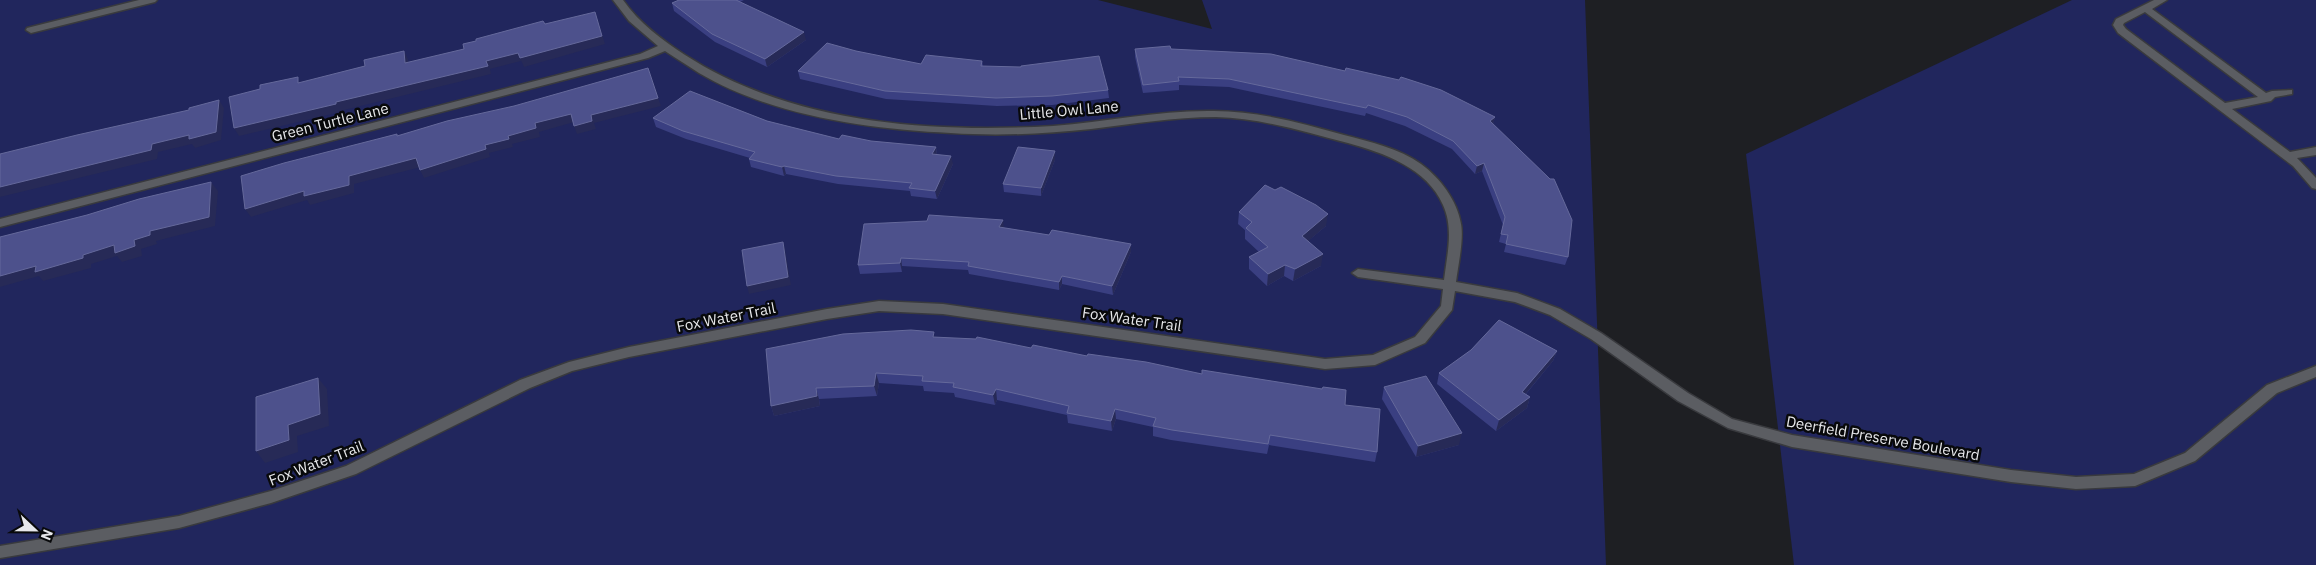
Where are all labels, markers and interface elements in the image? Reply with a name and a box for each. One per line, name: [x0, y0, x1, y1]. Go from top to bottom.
street label: Little Owl Lane: [1019, 96, 1119, 124]
street label: Green Turtle Lane: [270, 98, 390, 146]
street label: Fox Water Trail: [675, 298, 777, 336]
street label: Fox Water Trail: [1081, 303, 1183, 335]
street label: Deerfield Preserve Boulevard: [1785, 412, 1981, 464]
street label: Fox Water Trail: [266, 436, 366, 490]
north arrow: [10, 505, 60, 555]
text: N: [37, 527, 57, 543]

